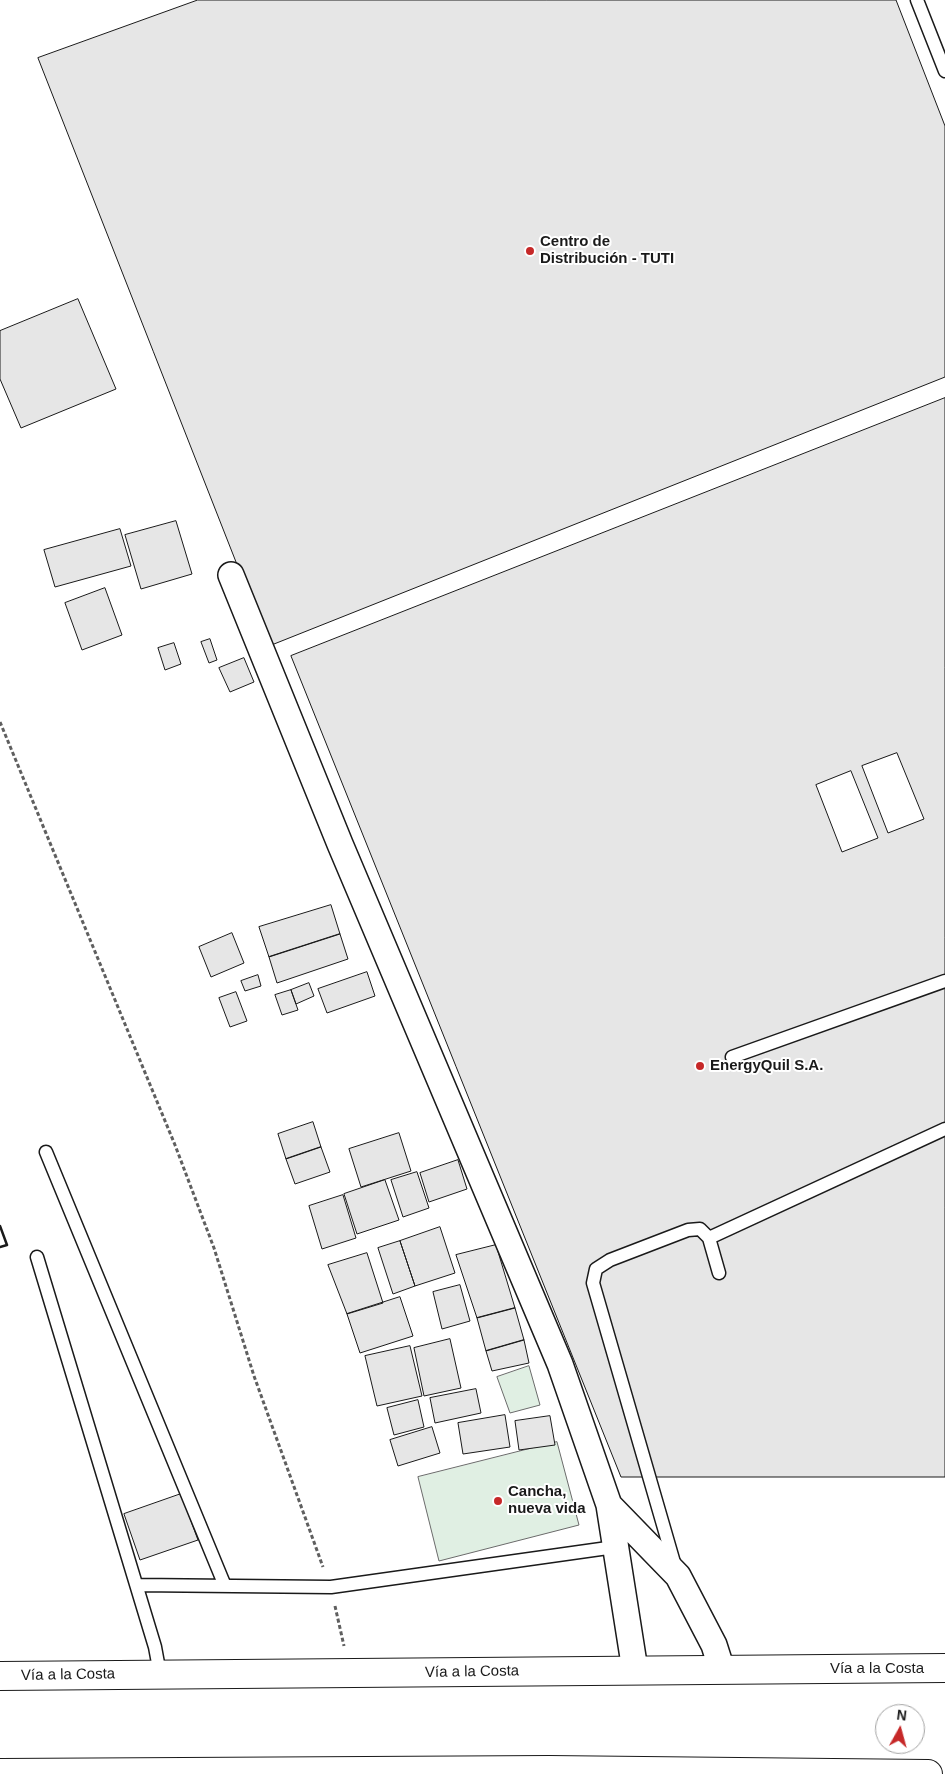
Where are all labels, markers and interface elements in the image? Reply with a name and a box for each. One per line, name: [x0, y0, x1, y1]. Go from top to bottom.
place label: Centro de Distribución - TUTI: [540, 233, 674, 268]
marker: Centro de Distribución - TUTI: [524, 245, 536, 257]
place label: EnergyQuil S.A.: [710, 1057, 823, 1075]
marker: EnergyQuil S.A.: [694, 1060, 706, 1072]
place label: Cancha, nueva vida: [508, 1483, 586, 1518]
marker: Cancha, nueva vida: [492, 1495, 504, 1507]
street label: Vía a la Costa: [830, 1660, 924, 1678]
street label: Vía a la Costa: [425, 1662, 519, 1682]
street label: Vía a la Costa: [21, 1665, 115, 1685]
north arrow: [875, 1704, 925, 1754]
text: N: [896, 1707, 908, 1724]

